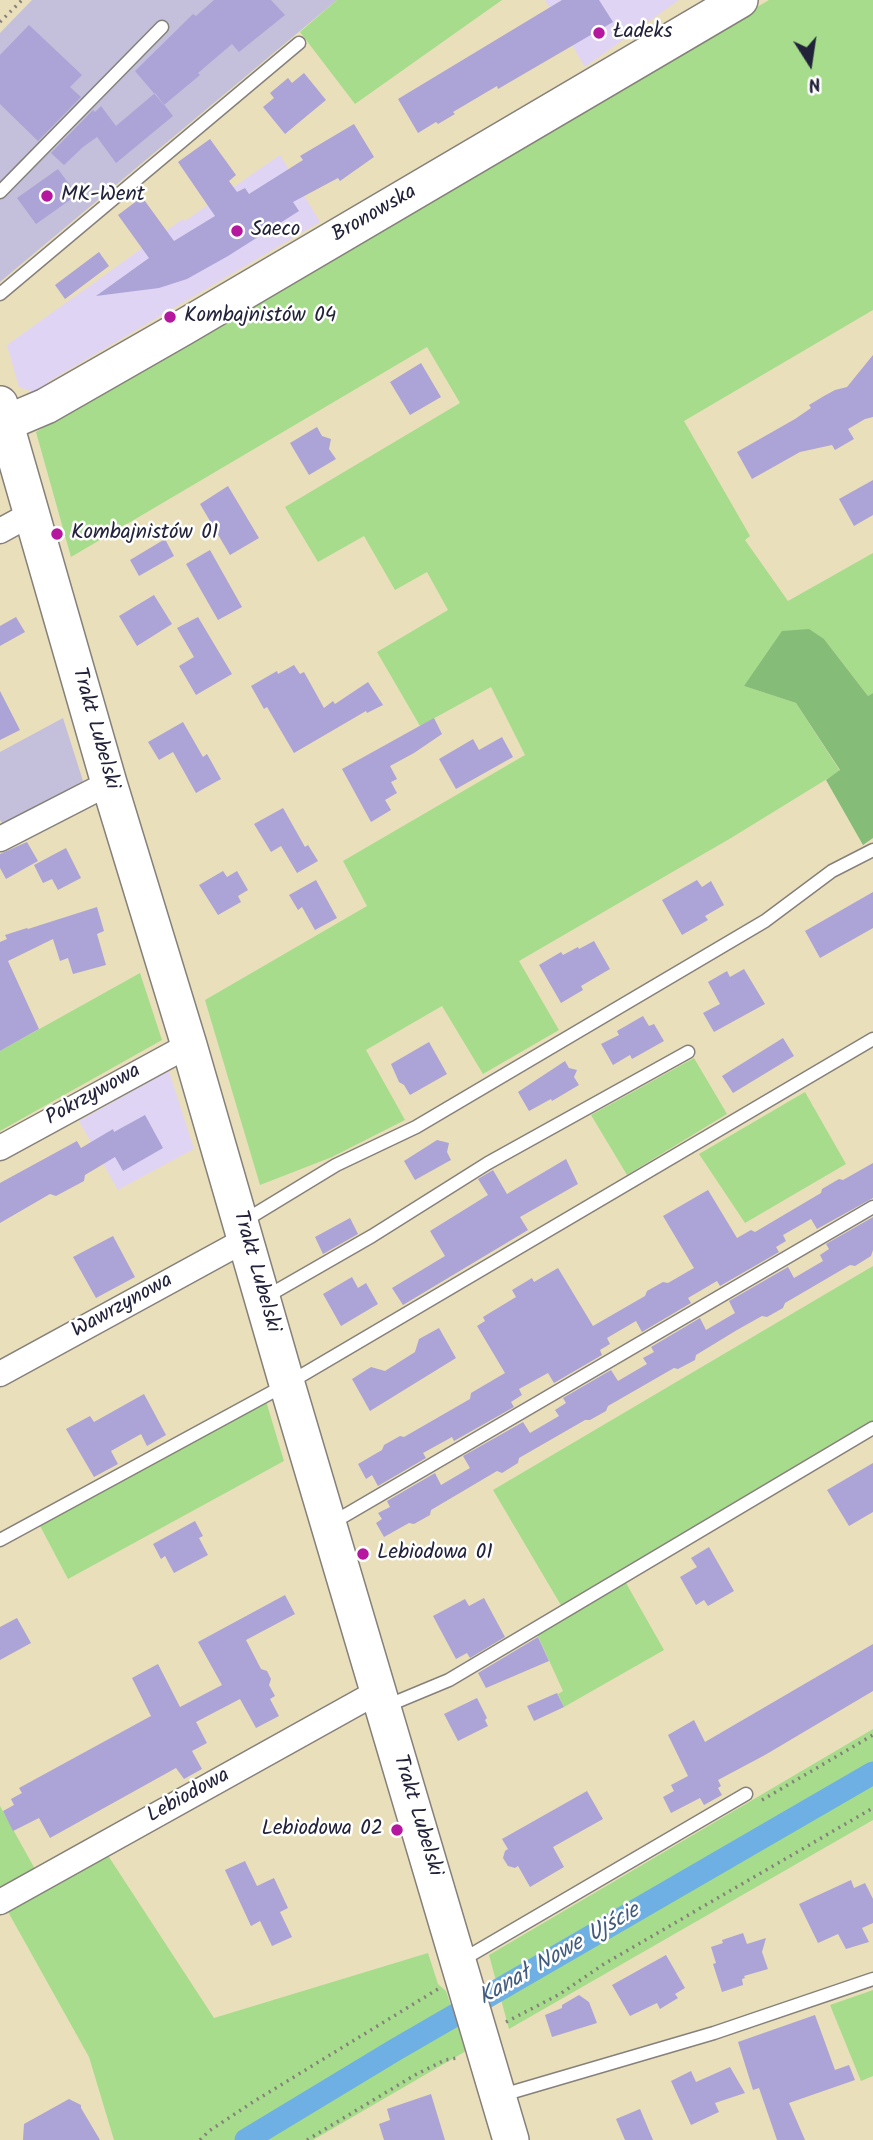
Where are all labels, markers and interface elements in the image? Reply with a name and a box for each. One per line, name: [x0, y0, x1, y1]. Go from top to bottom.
place label: Ładeks: [613, 20, 672, 46]
marker: Ładeks: [591, 25, 607, 41]
north arrow: [775, 28, 845, 98]
text: N: [805, 68, 823, 99]
street label: Bronowska: [328, 181, 422, 249]
place label: MK-Went: [61, 183, 145, 209]
marker: MK-Went: [39, 188, 55, 204]
place label: Saeco: [251, 218, 300, 244]
marker: Saeco: [229, 223, 245, 239]
place label: Kombajnistów 04: [184, 304, 336, 330]
marker: Kombajnistów 04: [162, 309, 178, 325]
place label: Kombajnistów 01: [71, 521, 218, 547]
marker: Kombajnistów 01: [49, 526, 65, 542]
street label: Trakt Lubelski: [65, 665, 123, 793]
street label: Pokrzywowa: [42, 1060, 146, 1132]
street label: Trakt Lubelski: [226, 1208, 284, 1336]
street label: Wawrzynowa: [68, 1269, 178, 1345]
place label: Lebiodowa 01: [377, 1541, 493, 1567]
marker: Lebiodowa 01: [355, 1546, 371, 1562]
street label: Trakt Lubelski: [386, 1752, 446, 1880]
street label: Lebiodowa: [143, 1764, 235, 1830]
place label: Lebiodowa 02: [261, 1817, 383, 1843]
marker: Lebiodowa 02: [389, 1822, 405, 1838]
water label: Kanał Nowe Ujście: [475, 1899, 645, 2013]

